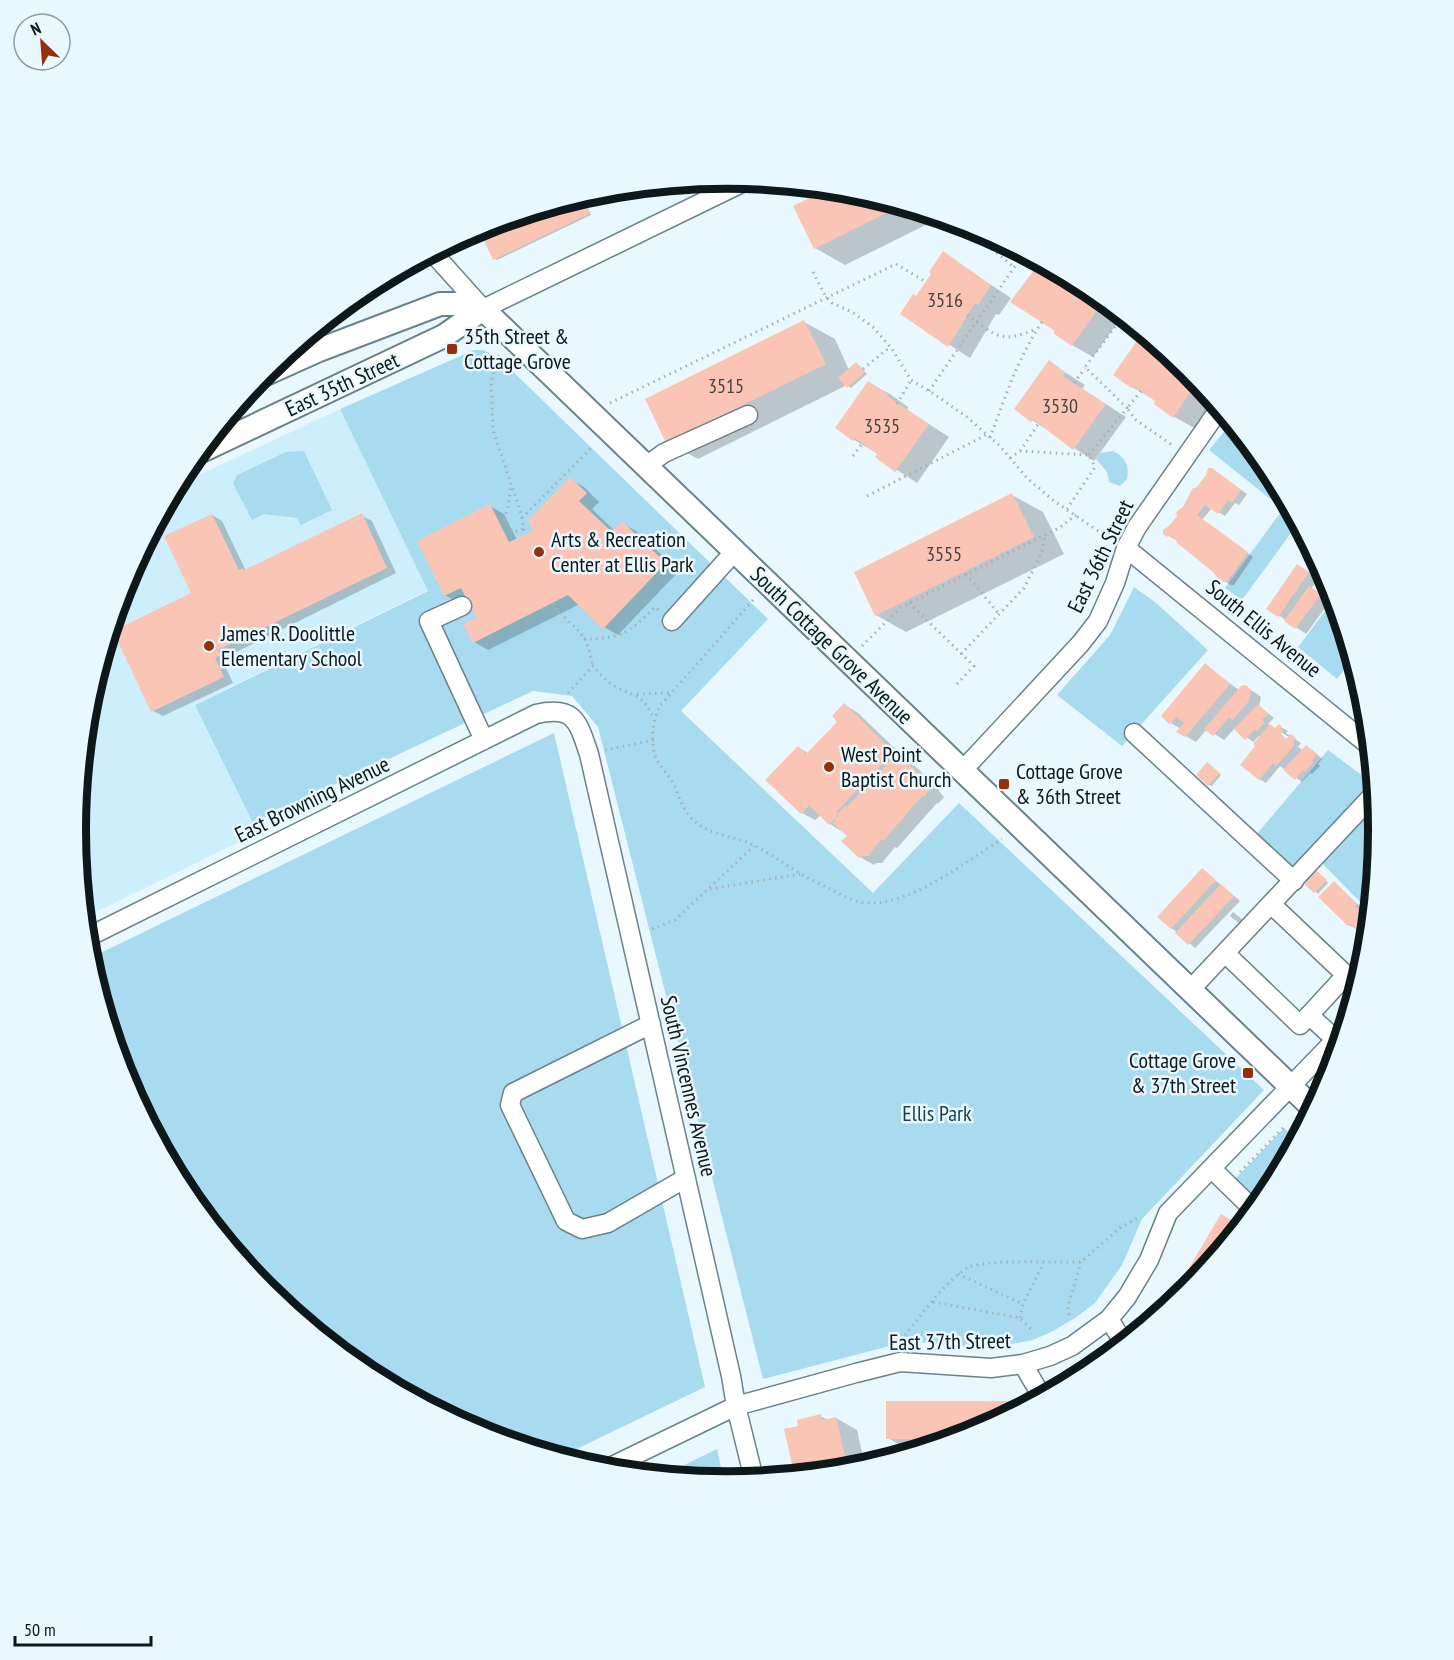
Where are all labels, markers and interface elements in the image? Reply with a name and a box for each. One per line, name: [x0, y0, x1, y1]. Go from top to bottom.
north arrow: [12, 12, 72, 72]
text: N: [28, 18, 44, 39]
house number: 3516: [927, 287, 963, 313]
place label: 35th Street & Cottage Grove: [464, 322, 571, 375]
marker: 35th Street & Cottage Grove: [445, 342, 459, 356]
street label: East 35th Street: [281, 346, 403, 422]
house number: 3515: [708, 373, 744, 399]
house number: 3530: [1042, 393, 1078, 419]
house number: 3535: [864, 413, 900, 439]
street label: East 36th Street: [1061, 495, 1139, 617]
place label: Arts & Recreation Center at Ellis Park: [551, 525, 694, 578]
house number: 3555: [926, 541, 962, 567]
marker: Arts & Recreation Center at Ellis Park: [532, 545, 546, 559]
street label: South Cottage Grove Avenue: [745, 560, 919, 730]
street label: South Ellis Avenue: [1201, 573, 1327, 683]
place label: James R. Doolittle Elementary School: [220, 619, 363, 672]
marker: James R. Doolittle Elementary School: [202, 639, 216, 653]
place label: West Point Baptist Church: [841, 740, 952, 793]
street label: East Browning Avenue: [230, 750, 394, 848]
place label: Cottage Grove & 36th Street: [1016, 757, 1123, 810]
marker: West Point Baptist Church: [822, 760, 836, 774]
marker: Cottage Grove & 36th Street: [997, 777, 1011, 791]
street label: South Vincennes Avenue: [655, 993, 723, 1179]
place label: Cottage Grove & 37th Street: [1129, 1046, 1236, 1099]
marker: Cottage Grove & 37th Street: [1241, 1066, 1255, 1080]
park label: Ellis Park: [902, 1099, 972, 1127]
street label: East 37th Street: [889, 1326, 1011, 1356]
scale bar: [15, 1609, 152, 1647]
text: 50 m: [24, 1618, 56, 1641]

